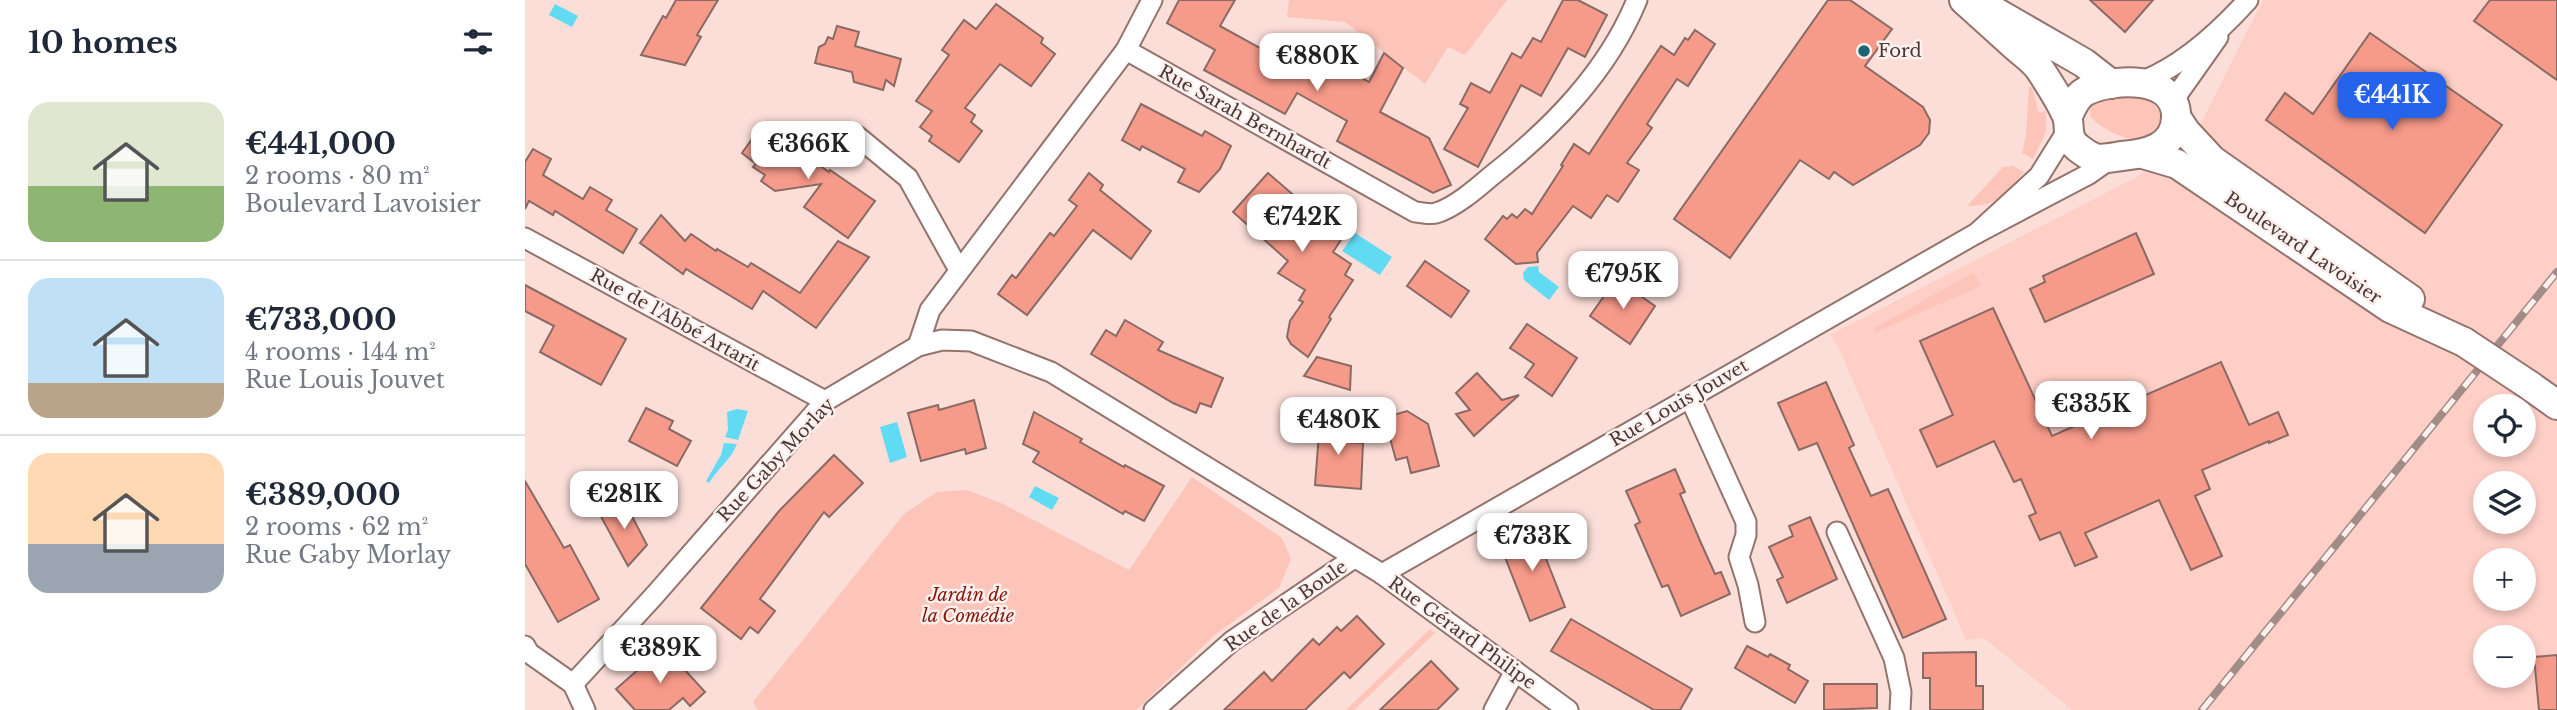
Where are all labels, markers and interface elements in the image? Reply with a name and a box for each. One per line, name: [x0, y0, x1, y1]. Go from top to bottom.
icon: filters: [459, 23, 497, 61]
text: 10 homes: [28, 24, 178, 61]
pin: €880K: [1268, 34, 1366, 93]
place label: Ford: [1878, 40, 1922, 62]
text: €880K: [1275, 42, 1359, 70]
marker: Ford: [1856, 43, 1872, 59]
street label: Rue Sarah Bernhardt: [1155, 60, 1335, 174]
pin: €441K: [2343, 72, 2441, 132]
text: €441K: [2353, 81, 2431, 109]
pin: €366K: [759, 122, 857, 181]
text: €441,000: [245, 125, 396, 162]
icon: home: [84, 130, 168, 214]
text: €366K: [767, 130, 849, 158]
text: 2 rooms · 80 m²: [245, 162, 430, 190]
street label: Boulevard Lavoisier: [2220, 187, 2386, 309]
text: Boulevard Lavoisier: [245, 190, 481, 218]
pin: €742K: [1253, 194, 1351, 254]
text: €742K: [1263, 203, 1341, 231]
pin: €795K: [1574, 252, 1672, 311]
text: €795K: [1584, 260, 1662, 288]
street label: Rue de l'Abbé Artarit: [586, 264, 764, 376]
text: €733,000: [245, 301, 397, 338]
icon: home: [84, 306, 168, 390]
text: 4 rooms · 144 m²: [245, 338, 436, 366]
street label: Rue Louis Jouvet: [1606, 354, 1752, 452]
text: Rue Louis Jouvet: [245, 366, 445, 394]
pin: €335K: [2042, 382, 2140, 441]
text: €335K: [2051, 390, 2131, 418]
street label: Rue Gaby Morlay: [713, 393, 839, 527]
map controls: [2473, 394, 2536, 688]
button: locate: [2473, 394, 2536, 457]
pin: €480K: [1289, 398, 1387, 457]
text: €480K: [1296, 406, 1380, 434]
button: layers: [2473, 471, 2536, 534]
pin: €281K: [575, 472, 673, 531]
text: €389,000: [245, 476, 401, 513]
text: €281K: [586, 480, 662, 508]
icon: home: [84, 481, 168, 565]
text: 2 rooms · 62 m²: [245, 513, 428, 541]
pin: €733K: [1483, 514, 1581, 573]
text: €733K: [1493, 522, 1571, 550]
text: Rue Gaby Morlay: [245, 541, 451, 569]
button: +: [2473, 548, 2536, 611]
street label: Rue de la Boule: [1221, 556, 1351, 656]
street label: Rue Gérard Philipe: [1384, 572, 1540, 694]
park label: Jardin de la Comédie: [922, 584, 1014, 627]
button: −: [2473, 625, 2536, 688]
pin: €389K: [611, 626, 709, 685]
text: €389K: [619, 634, 701, 662]

